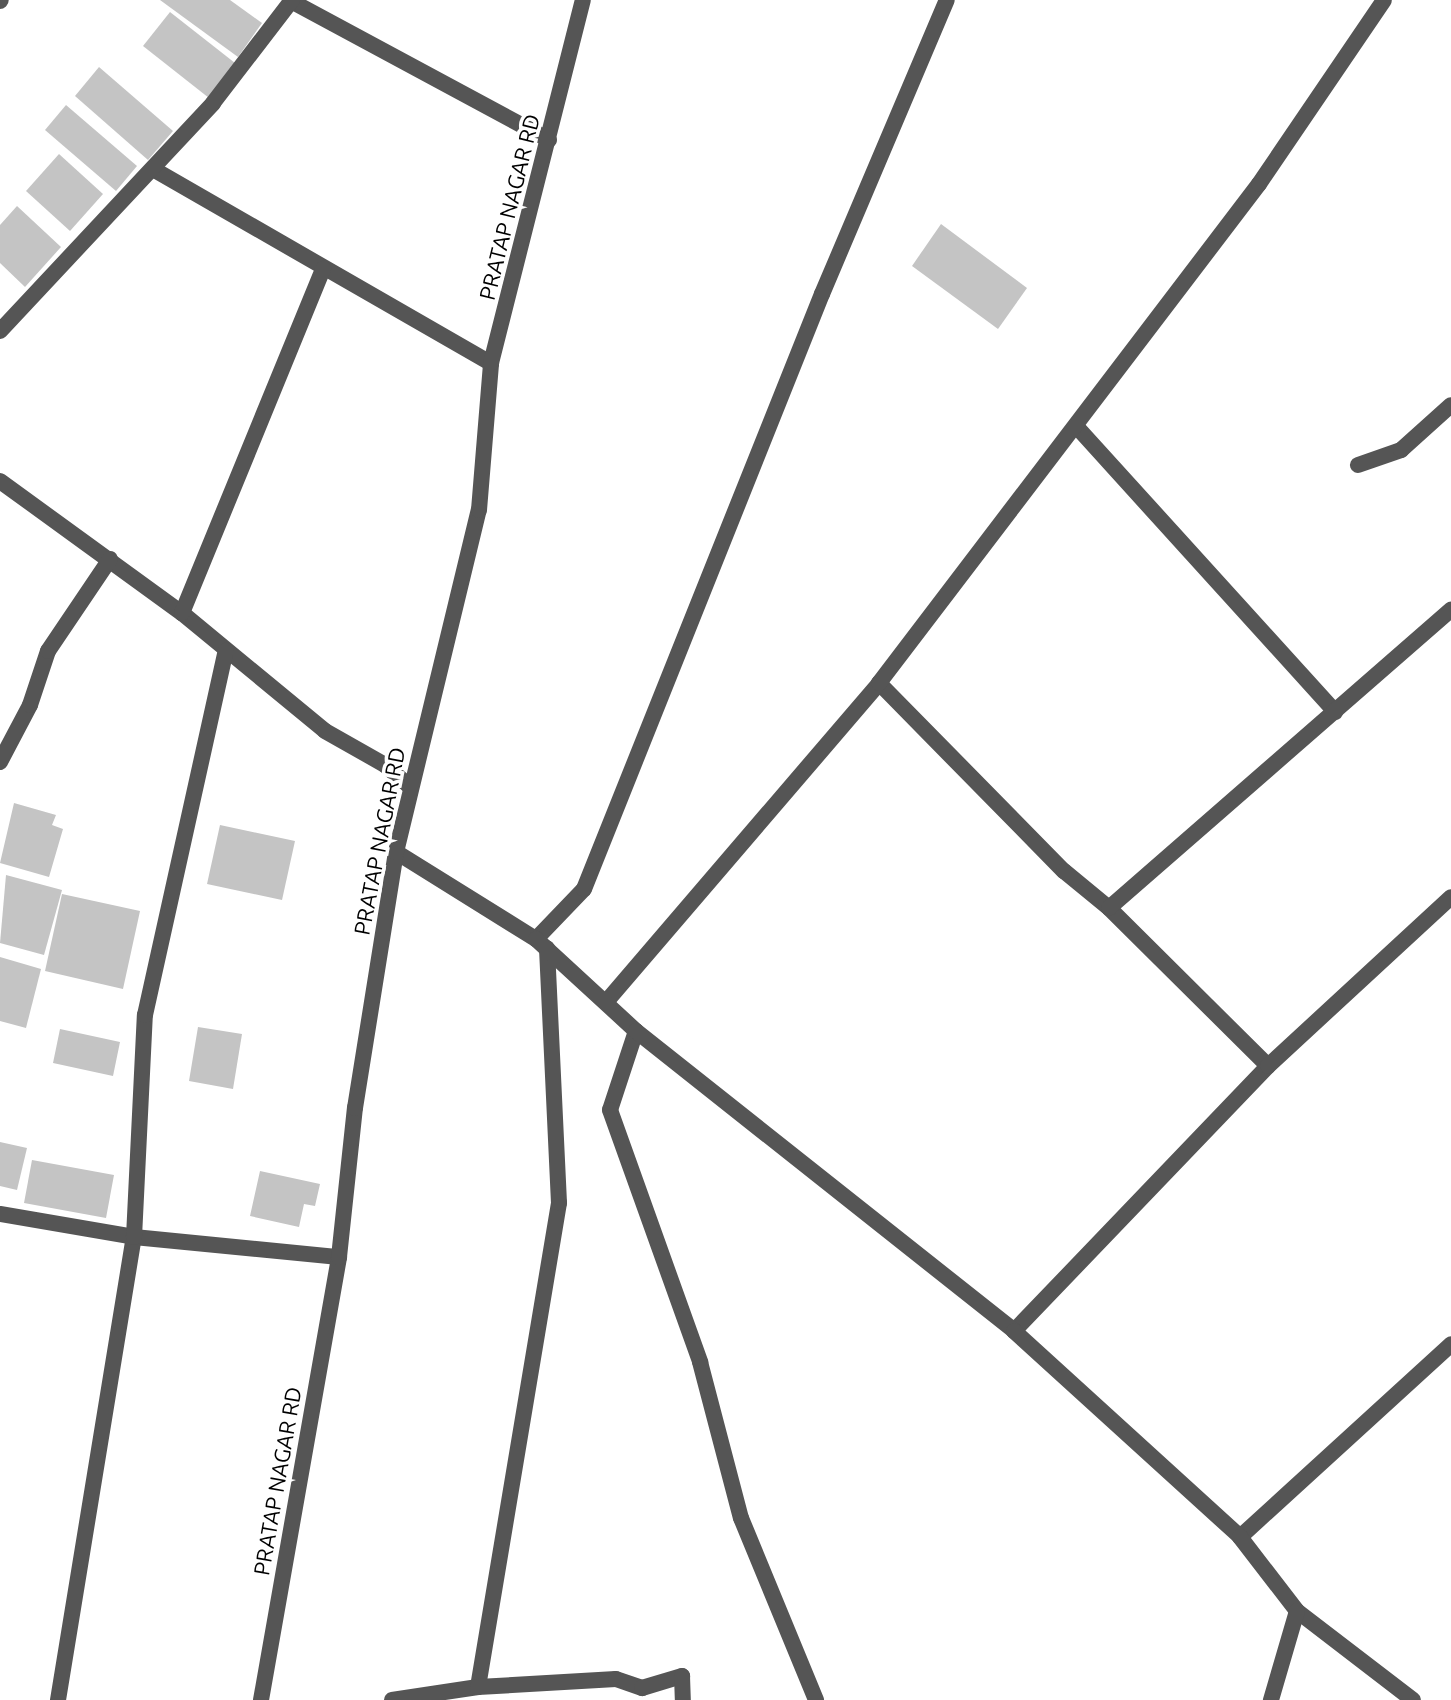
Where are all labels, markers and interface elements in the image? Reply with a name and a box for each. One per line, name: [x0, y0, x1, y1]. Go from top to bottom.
street label: PRATAP NAGAR RD: [473, 111, 545, 303]
street label: PRATAP NAGAR RD: [348, 745, 410, 937]
street label: PRATAP NAGAR RD: [247, 1385, 307, 1577]

